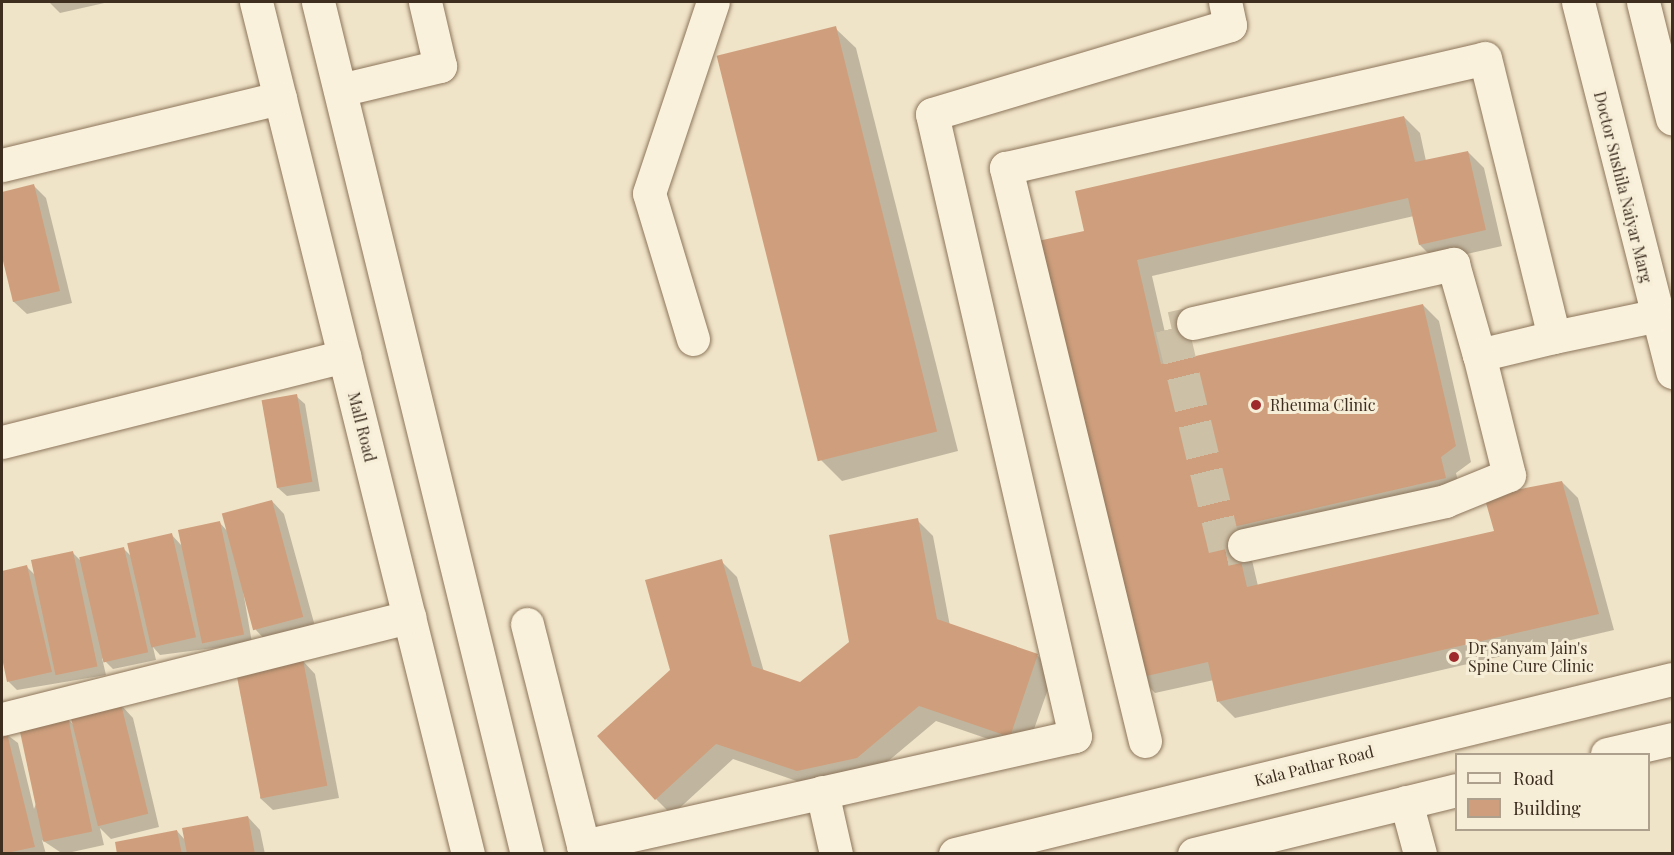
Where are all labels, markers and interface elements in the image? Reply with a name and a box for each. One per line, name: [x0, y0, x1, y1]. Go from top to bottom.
street label: Doctor Sushila Naiyar Marg: [1590, 89, 1656, 285]
street label: Mall Road: [344, 390, 380, 464]
place label: Rheuma Clinic: [1270, 395, 1376, 415]
marker: Rheuma Clinic: [1247, 396, 1265, 414]
place label: Dr Sanyam Jain's Spine Cure Clinic: [1468, 638, 1594, 676]
marker: Dr Sanyam Jain's Spine Cure Clinic: [1445, 648, 1463, 666]
street label: Kala Pathar Road: [1252, 742, 1376, 790]
legend: [1455, 753, 1650, 831]
text: Road: [1513, 766, 1554, 790]
text: Building: [1513, 796, 1581, 820]

